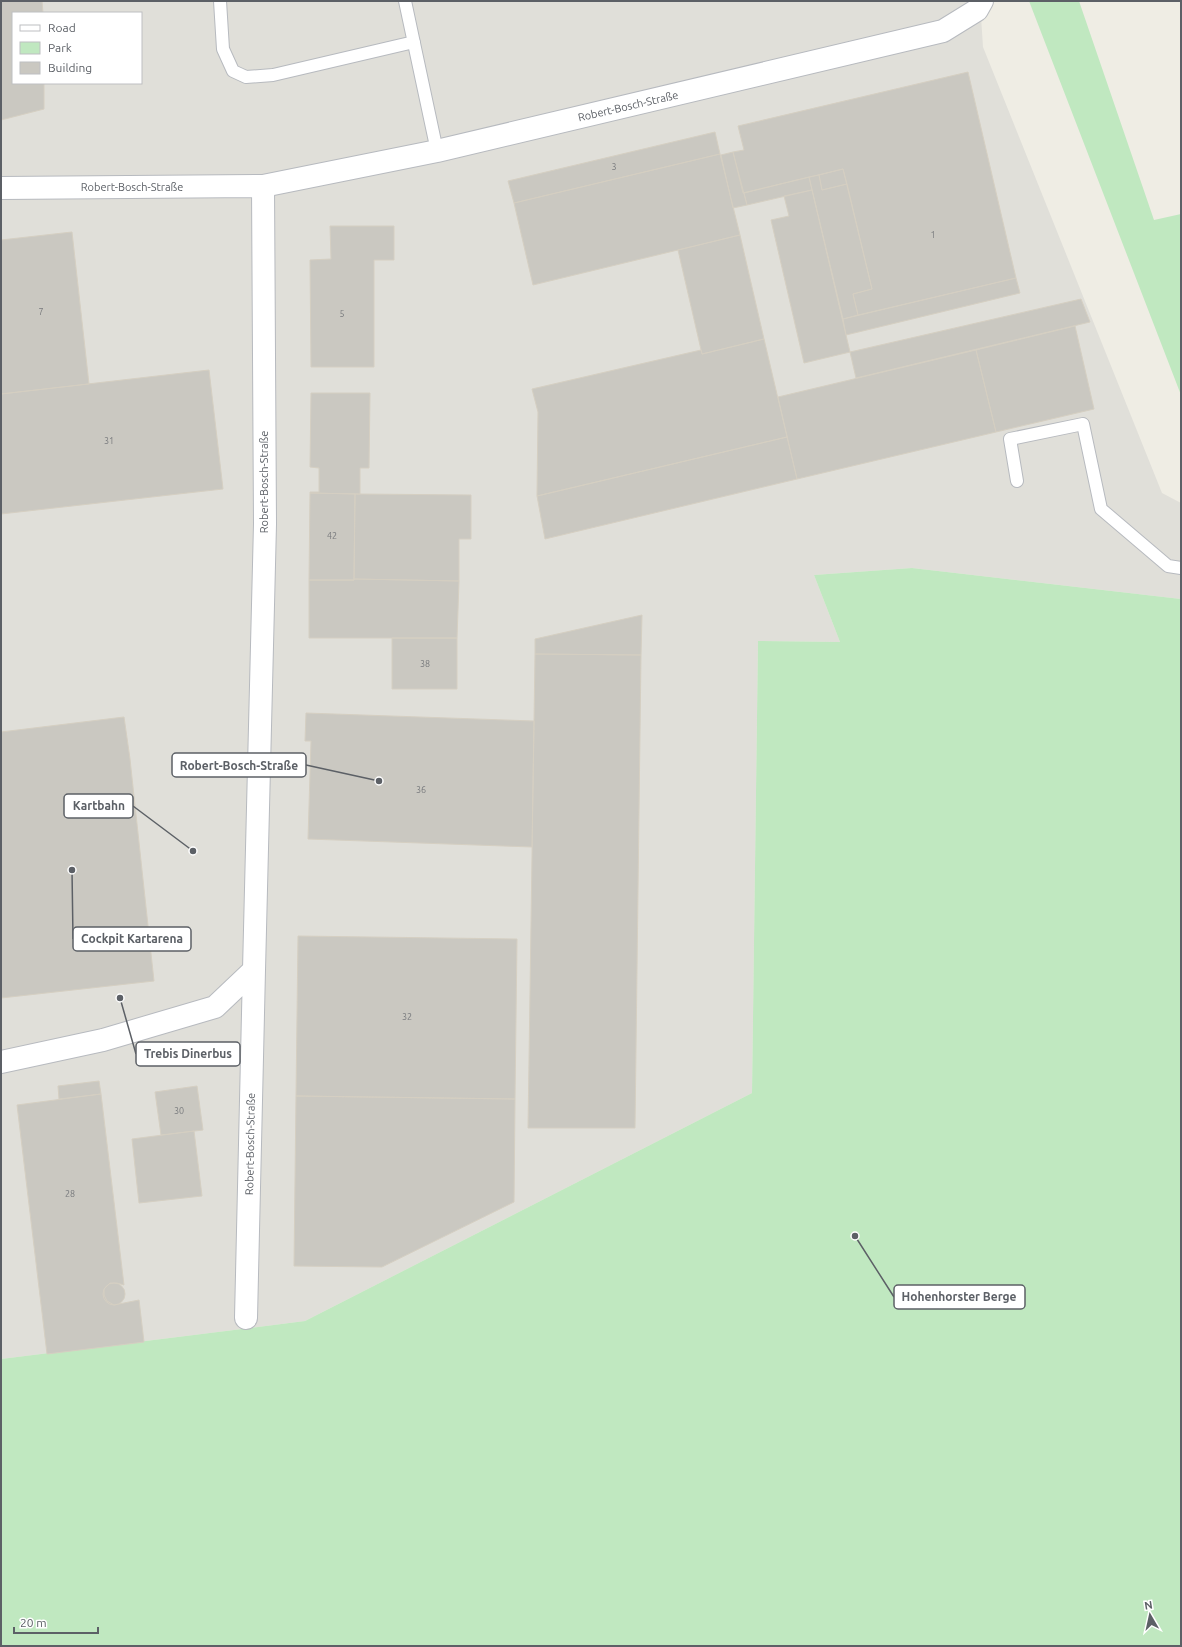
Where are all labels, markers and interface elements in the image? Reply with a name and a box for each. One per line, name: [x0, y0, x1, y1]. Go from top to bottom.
legend: [12, 12, 142, 84]
text: Road: [48, 21, 76, 34]
text: Park: [48, 41, 72, 54]
text: Building: [48, 61, 92, 74]
street label: Robert-Bosch-Straße: [577, 89, 679, 123]
house number: 3: [611, 162, 617, 172]
street label: Robert-Bosch-Straße: [81, 181, 183, 193]
house number: 1: [930, 230, 936, 240]
house number: 7: [38, 307, 44, 317]
house number: 5: [339, 309, 345, 319]
street label: Robert-Bosch-Straße: [258, 431, 270, 533]
house number: 31: [104, 436, 114, 446]
house number: 42: [327, 531, 337, 541]
house number: 38: [420, 659, 430, 669]
callout: Robert-Bosch-Straße: [172, 753, 306, 777]
text: Robert-Bosch-Straße: [180, 759, 298, 772]
house number: 36: [416, 785, 426, 795]
callout: Kartbahn: [64, 794, 133, 818]
text: Kartbahn: [73, 799, 125, 812]
callout: Cockpit Kartarena: [73, 927, 191, 951]
text: Cockpit Kartarena: [81, 932, 183, 945]
house number: 32: [402, 1012, 412, 1022]
callout: Trebis Dinerbus: [136, 1042, 240, 1066]
text: Trebis Dinerbus: [144, 1047, 232, 1060]
street label: Robert-Bosch-Straße: [243, 1093, 257, 1195]
house number: 30: [174, 1106, 184, 1116]
house number: 28: [65, 1189, 75, 1199]
callout: Hohenhorster Berge: [894, 1285, 1025, 1309]
text: Hohenhorster Berge: [901, 1290, 1017, 1303]
north arrow: [1130, 1595, 1170, 1635]
text: N: [1143, 1599, 1153, 1612]
scale bar: [14, 1609, 98, 1635]
text: 20 m: [20, 1616, 47, 1629]

